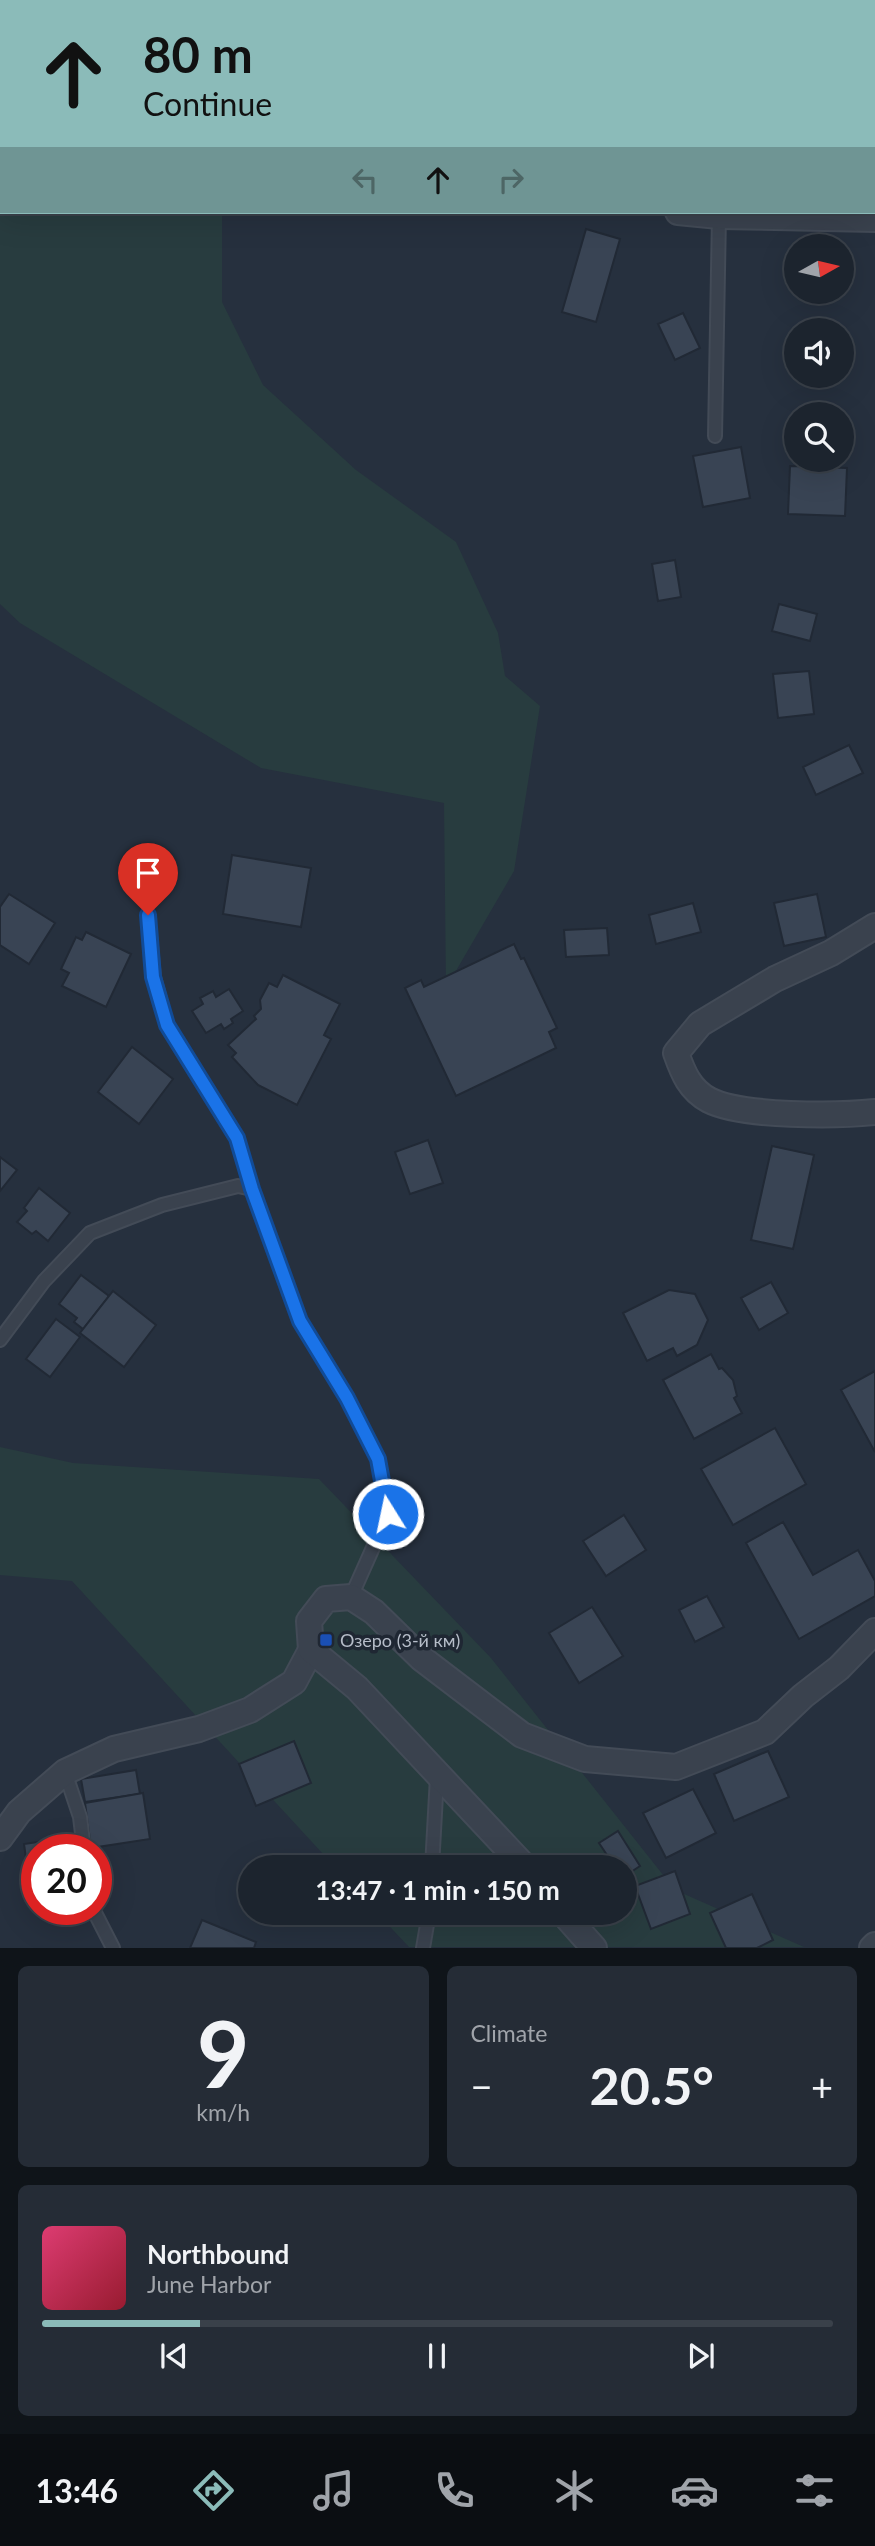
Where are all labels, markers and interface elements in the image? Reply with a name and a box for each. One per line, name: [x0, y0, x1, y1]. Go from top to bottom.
text: 80 m: [143, 25, 253, 83]
icon: ahead: [28, 28, 119, 119]
text: Continue: [143, 84, 272, 123]
icon: left: [346, 161, 384, 199]
icon: ahead: [419, 161, 457, 199]
icon: right: [492, 161, 530, 199]
north arrow: [784, 234, 854, 304]
map controls: [784, 234, 854, 472]
button: sound: [784, 318, 854, 388]
button: search: [784, 402, 854, 472]
pin: [118, 843, 178, 915]
icon: arrive: [129, 854, 167, 892]
position arrow: [351, 1477, 425, 1551]
place label: Озеро (3-й км): [340, 1629, 460, 1651]
marker: Озеро (3-й км): [318, 1632, 334, 1648]
speed limit sign: 20: [21, 1834, 112, 1925]
text: 13:47 · 1 min · 150 m: [315, 1874, 560, 1906]
text: 9: [197, 1998, 250, 2107]
text: Climate: [471, 2019, 547, 2047]
text: 20.5°: [590, 2054, 714, 2116]
text: −: [471, 2063, 493, 2109]
text: +: [811, 2063, 833, 2109]
text: km/h: [196, 2098, 250, 2126]
text: Northbound: [147, 2238, 289, 2270]
text: June Harbor: [147, 2270, 271, 2298]
icon: previous: [155, 2337, 193, 2375]
icon: pause: [418, 2337, 456, 2375]
icon: next: [682, 2337, 720, 2375]
icon: directions: [189, 2466, 238, 2515]
icon: music: [309, 2466, 358, 2515]
icon: phone: [430, 2466, 479, 2515]
icon: climate: [550, 2466, 599, 2515]
icon: car: [670, 2466, 719, 2515]
icon: filters: [790, 2466, 839, 2515]
text: 13:46: [36, 2471, 118, 2510]

